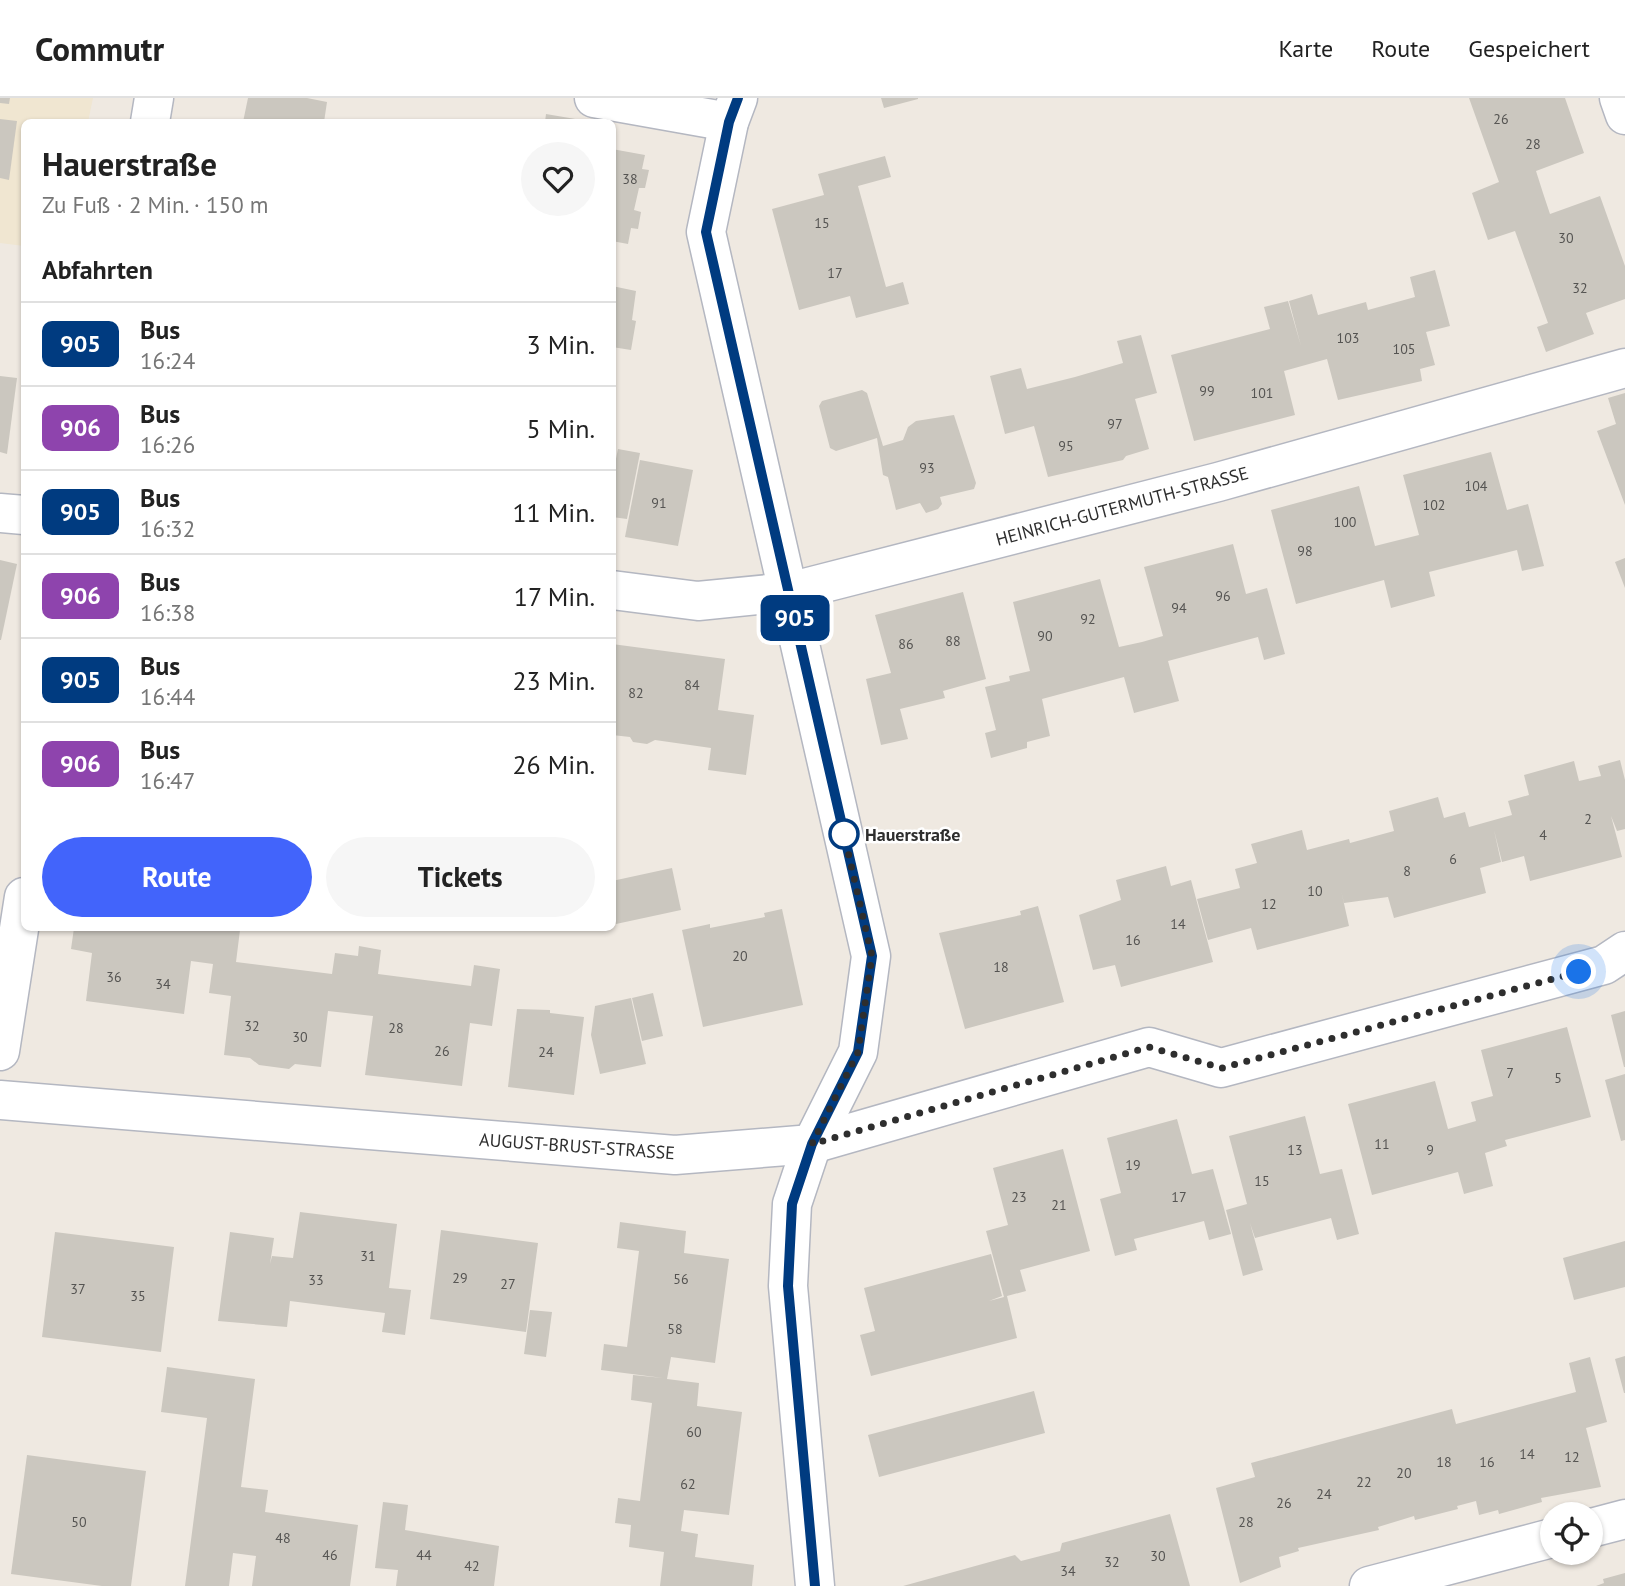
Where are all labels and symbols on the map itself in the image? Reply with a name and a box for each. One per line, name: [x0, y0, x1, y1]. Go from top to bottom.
house number: 26: [1493, 110, 1509, 128]
house number: 28: [1525, 135, 1541, 153]
house number: 38: [622, 170, 638, 188]
house number: 15: [814, 214, 830, 232]
house number: 30: [1558, 229, 1574, 247]
house number: 17: [827, 264, 843, 282]
house number: 32: [1572, 279, 1588, 297]
house number: 103: [1337, 329, 1359, 347]
house number: 105: [1393, 340, 1415, 358]
house number: 99: [1199, 382, 1215, 400]
house number: 101: [1251, 384, 1273, 402]
house number: 97: [1107, 415, 1123, 433]
house number: 95: [1058, 437, 1074, 455]
house number: 93: [919, 459, 935, 477]
street label: HEINRICH-GUTERMUTH-STRASSE: [993, 461, 1251, 551]
house number: 104: [1465, 477, 1488, 495]
house number: 91: [651, 494, 667, 512]
house number: 102: [1423, 496, 1445, 514]
house number: 100: [1334, 513, 1357, 531]
house number: 98: [1297, 542, 1313, 560]
house number: 96: [1215, 587, 1231, 605]
line badge: 905: [755, 595, 835, 641]
house number: 94: [1171, 599, 1187, 617]
house number: 92: [1080, 610, 1096, 628]
house number: 90: [1037, 627, 1053, 645]
house number: 88: [945, 632, 961, 650]
house number: 86: [898, 635, 914, 653]
house number: 84: [684, 676, 700, 694]
house number: 82: [628, 684, 644, 702]
house number: 2: [1584, 810, 1592, 828]
marker: Hauerstraße: [829, 819, 859, 849]
place label: Hauerstraße: [865, 823, 960, 846]
house number: 4: [1539, 826, 1547, 844]
house number: 6: [1449, 850, 1457, 868]
house number: 8: [1403, 862, 1411, 880]
house number: 10: [1307, 882, 1323, 900]
house number: 12: [1261, 895, 1277, 913]
house number: 14: [1170, 915, 1186, 933]
house number: 16: [1125, 931, 1141, 949]
house number: 20: [732, 947, 748, 965]
your location: [1561, 954, 1596, 989]
house number: 18: [993, 958, 1009, 976]
house number: 36: [106, 968, 122, 986]
house number: 34: [155, 975, 171, 993]
house number: 32: [244, 1017, 260, 1035]
house number: 28: [388, 1019, 404, 1037]
house number: 30: [292, 1028, 308, 1046]
house number: 26: [434, 1042, 450, 1060]
house number: 24: [538, 1043, 554, 1061]
house number: 7: [1506, 1064, 1514, 1082]
house number: 5: [1554, 1069, 1562, 1087]
street label: AUGUST-BRUST-STRASSE: [478, 1128, 676, 1164]
house number: 11: [1374, 1135, 1390, 1153]
house number: 13: [1287, 1141, 1303, 1159]
house number: 9: [1426, 1141, 1434, 1159]
house number: 19: [1125, 1156, 1141, 1174]
house number: 15: [1254, 1172, 1270, 1190]
house number: 23: [1011, 1188, 1027, 1206]
house number: 17: [1171, 1188, 1187, 1206]
house number: 21: [1051, 1196, 1067, 1214]
house number: 31: [360, 1247, 376, 1265]
house number: 29: [452, 1269, 468, 1287]
house number: 56: [673, 1270, 689, 1288]
house number: 33: [308, 1271, 324, 1289]
house number: 27: [500, 1275, 516, 1293]
house number: 37: [70, 1280, 86, 1298]
house number: 35: [130, 1287, 146, 1305]
house number: 58: [667, 1320, 683, 1338]
house number: 60: [686, 1423, 702, 1441]
house number: 14: [1519, 1445, 1535, 1463]
house number: 12: [1564, 1448, 1580, 1466]
house number: 18: [1436, 1453, 1452, 1471]
house number: 16: [1479, 1453, 1495, 1471]
house number: 20: [1396, 1464, 1412, 1482]
house number: 22: [1356, 1473, 1372, 1491]
house number: 62: [680, 1475, 696, 1493]
house number: 24: [1316, 1485, 1332, 1503]
house number: 26: [1276, 1494, 1292, 1512]
house number: 50: [71, 1513, 87, 1531]
house number: 28: [1238, 1513, 1254, 1531]
house number: 48: [275, 1529, 291, 1547]
house number: 46: [322, 1546, 338, 1564]
house number: 44: [416, 1546, 432, 1564]
house number: 30: [1150, 1547, 1166, 1565]
house number: 32: [1104, 1553, 1120, 1571]
house number: 42: [464, 1557, 480, 1575]
house number: 34: [1060, 1562, 1076, 1580]

